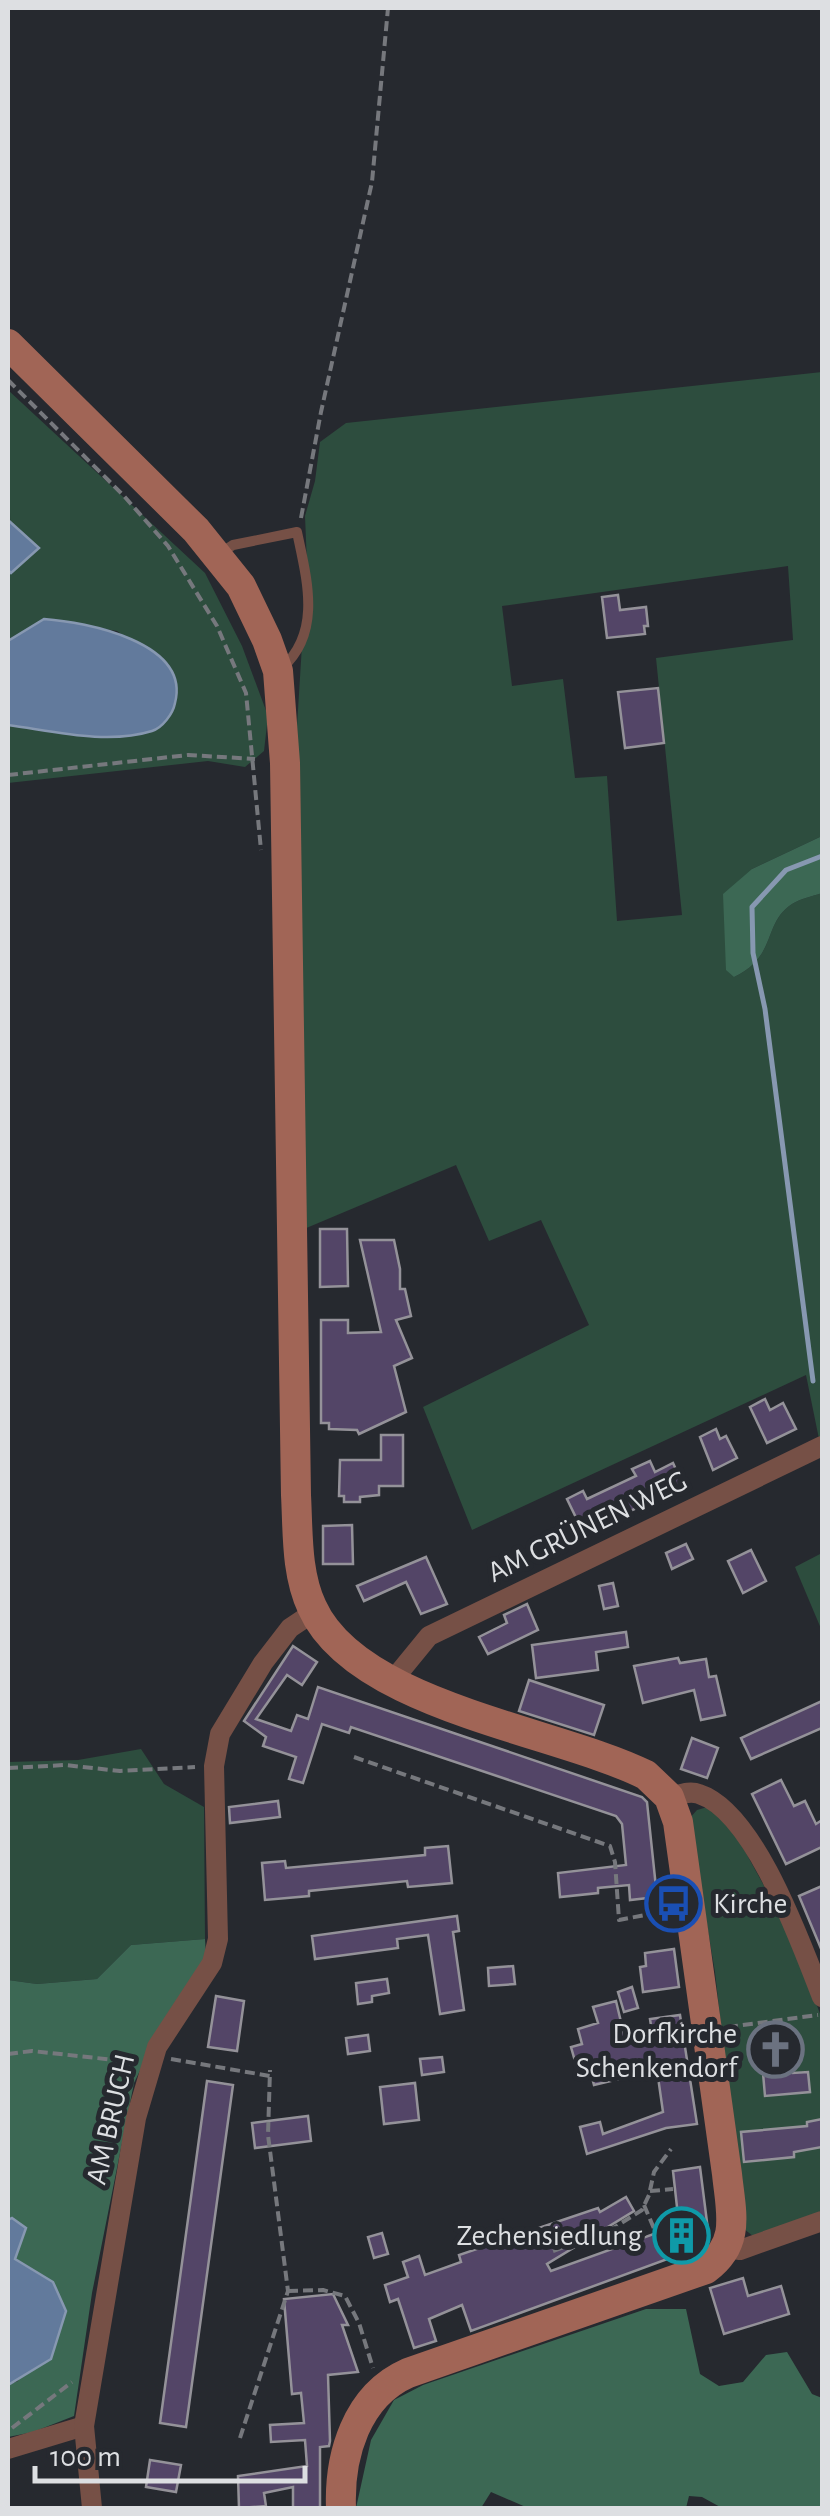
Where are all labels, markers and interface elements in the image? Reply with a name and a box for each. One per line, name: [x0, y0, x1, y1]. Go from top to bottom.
street label: AM GRÜNEN WEG: [482, 1465, 692, 1588]
bus stop icon: Kirche: [644, 1873, 704, 1933]
place label: Kirche: [713, 1889, 787, 1919]
place label: Dorfkirche Schenkendorf: [576, 2019, 739, 2083]
church icon: Dorfkirche Schenkendorf: [746, 2020, 806, 2080]
street label: AM BRUCH: [81, 2051, 141, 2187]
building icon: Zechensiedlung: [651, 2205, 711, 2265]
place label: Zechensiedlung: [456, 2221, 642, 2251]
scale bar: [35, 2421, 305, 2483]
text: 100 m: [50, 2442, 121, 2472]

